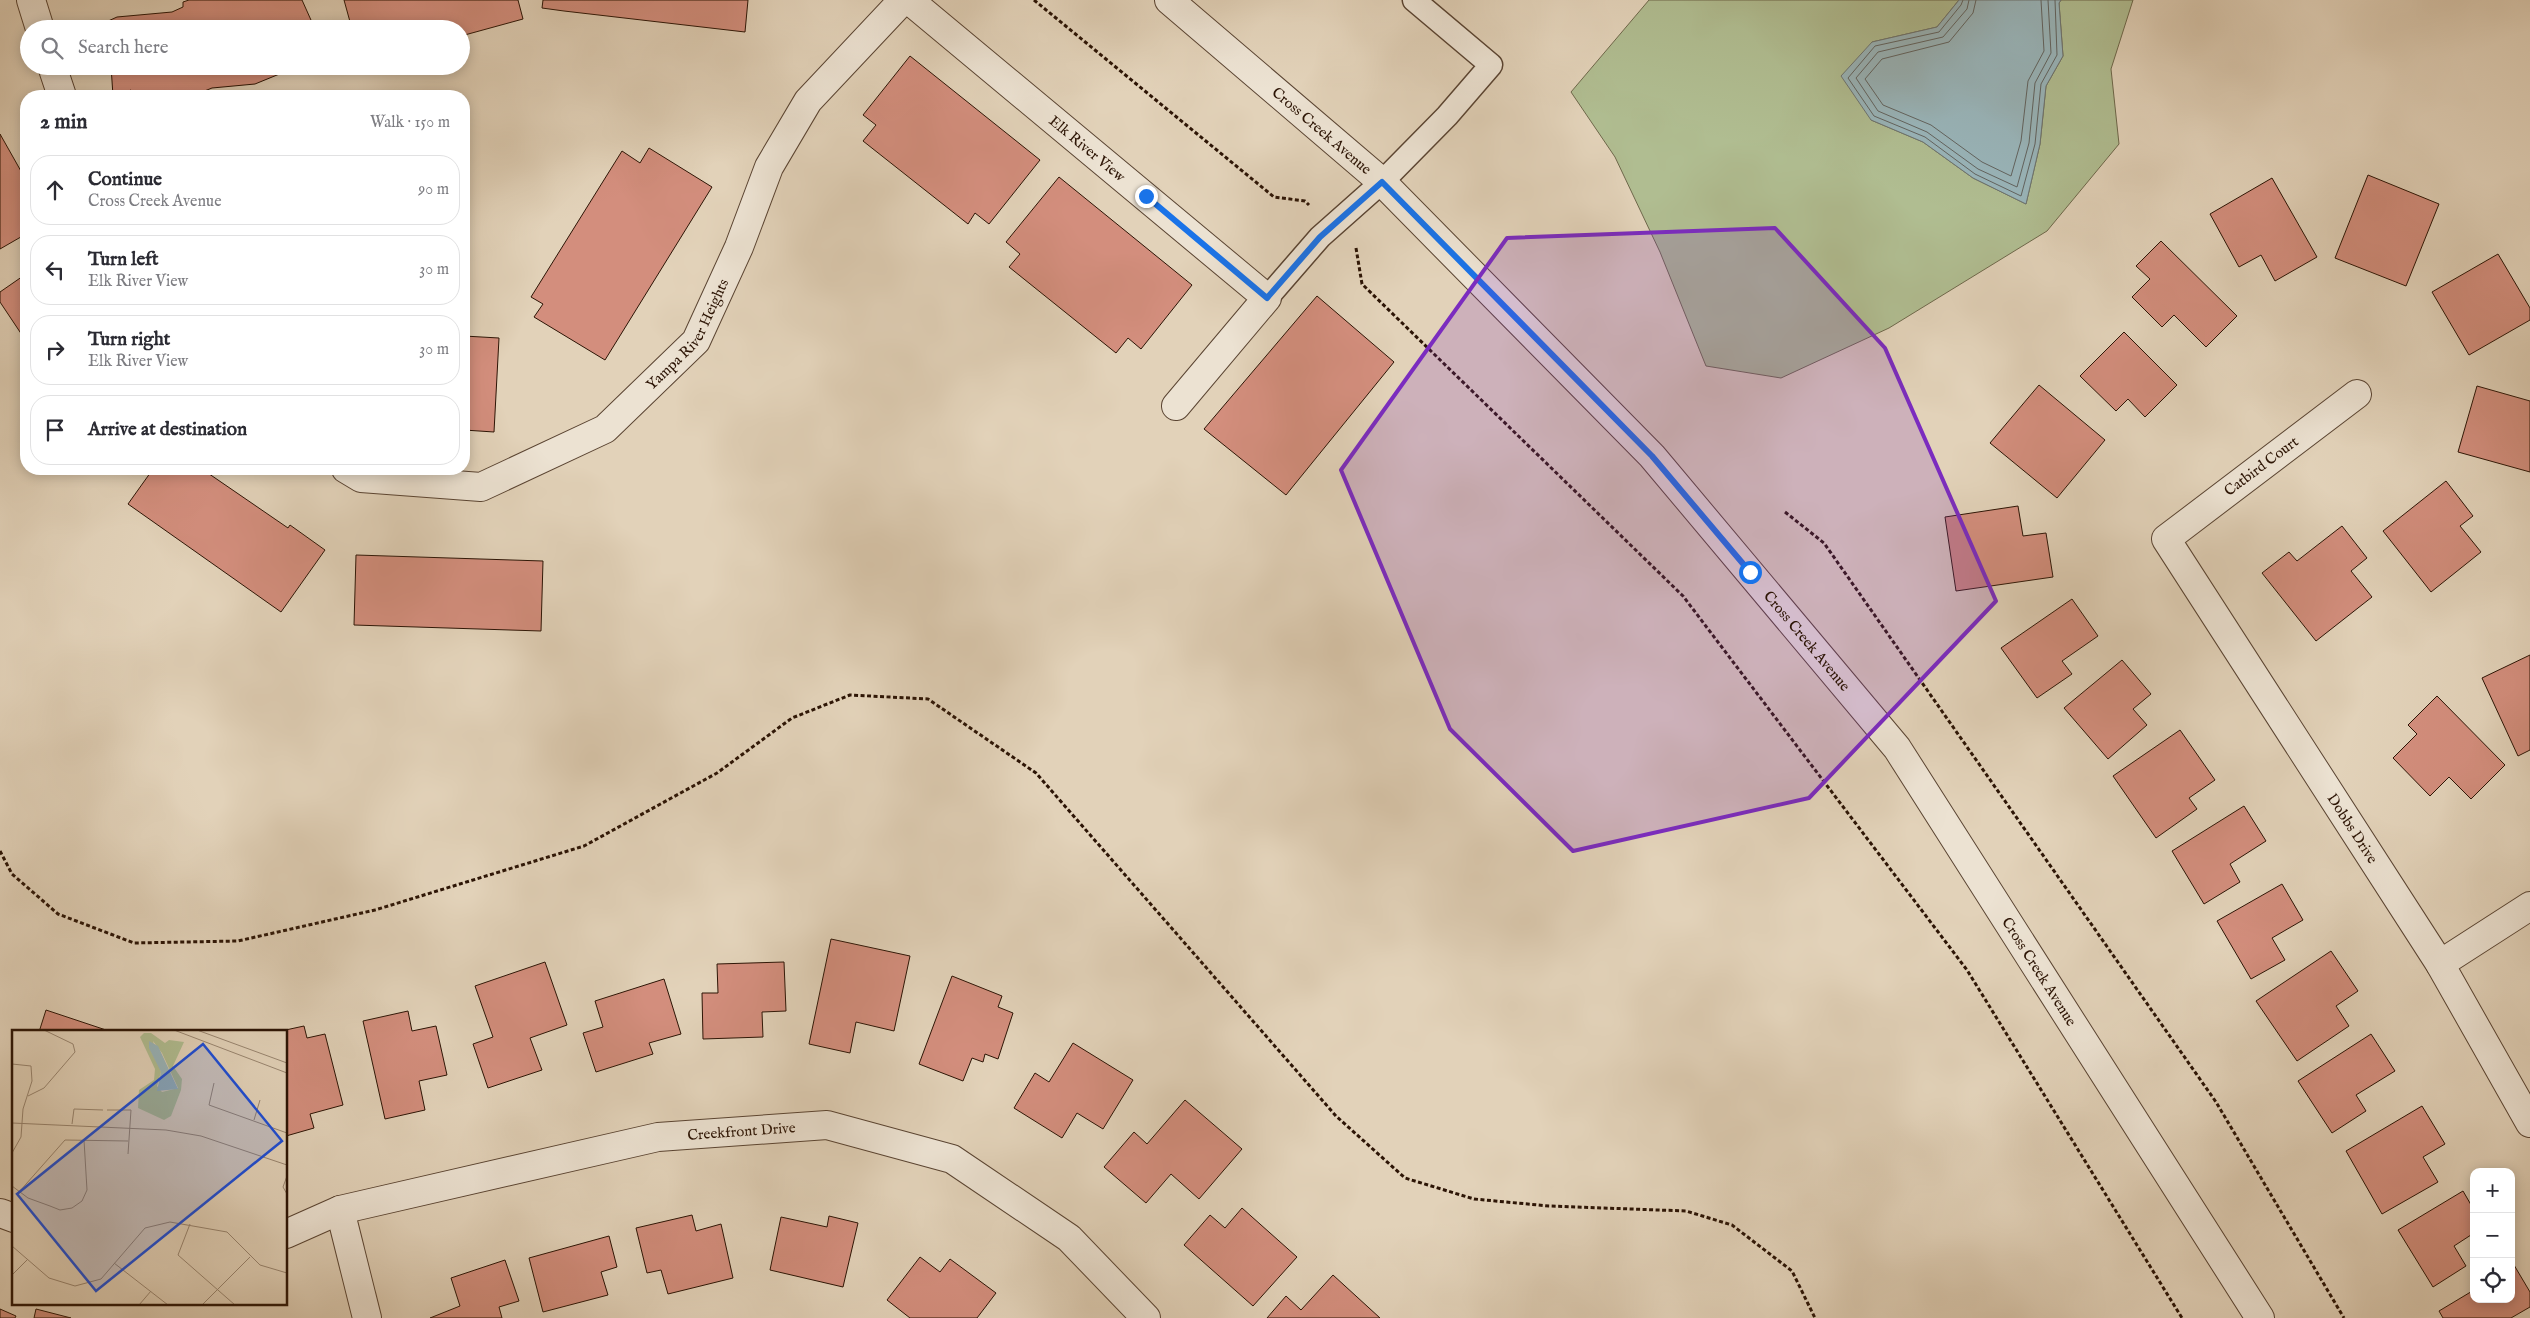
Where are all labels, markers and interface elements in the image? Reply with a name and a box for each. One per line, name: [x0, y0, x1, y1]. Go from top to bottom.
search box: [20, 20, 470, 75]
icon: search: [38, 34, 66, 62]
text: Search here: [78, 36, 169, 60]
street label: Cross Creek Avenue: [1268, 83, 1375, 179]
text: 2 min: [40, 109, 87, 136]
street label: Elk River View: [1045, 111, 1130, 187]
text: Walk · 150 m: [370, 113, 450, 133]
text: Continue: [88, 168, 162, 192]
icon: ahead: [41, 176, 69, 204]
text: 90 m: [418, 180, 449, 200]
route end: [1135, 185, 1158, 208]
text: Cross Creek Avenue: [88, 192, 222, 212]
text: Turn left: [88, 248, 159, 272]
icon: left: [41, 256, 69, 284]
text: 30 m: [419, 260, 449, 280]
text: Elk River View: [88, 272, 188, 292]
street label: Yampa River Heights: [642, 276, 733, 394]
text: Turn right: [88, 328, 170, 352]
icon: right: [41, 336, 69, 364]
text: 30 m: [419, 340, 449, 360]
text: Elk River View: [88, 352, 188, 372]
icon: arrive: [41, 416, 69, 444]
text: Arrive at destination: [88, 418, 247, 442]
street label: Catbird Court: [2220, 432, 2302, 501]
route start: [1739, 561, 1762, 584]
street label: Cross Creek Avenue: [1759, 587, 1854, 695]
street label: Dobbs Drive: [2322, 790, 2382, 867]
street label: Cross Creek Avenue: [1997, 914, 2081, 1030]
inset map: [12, 1030, 288, 1306]
street label: Creekfront Drive: [687, 1118, 796, 1145]
map controls: [2470, 1168, 2515, 1303]
button: +: [2470, 1168, 2515, 1213]
button: −: [2470, 1213, 2515, 1258]
button: locate: [2470, 1258, 2515, 1303]

